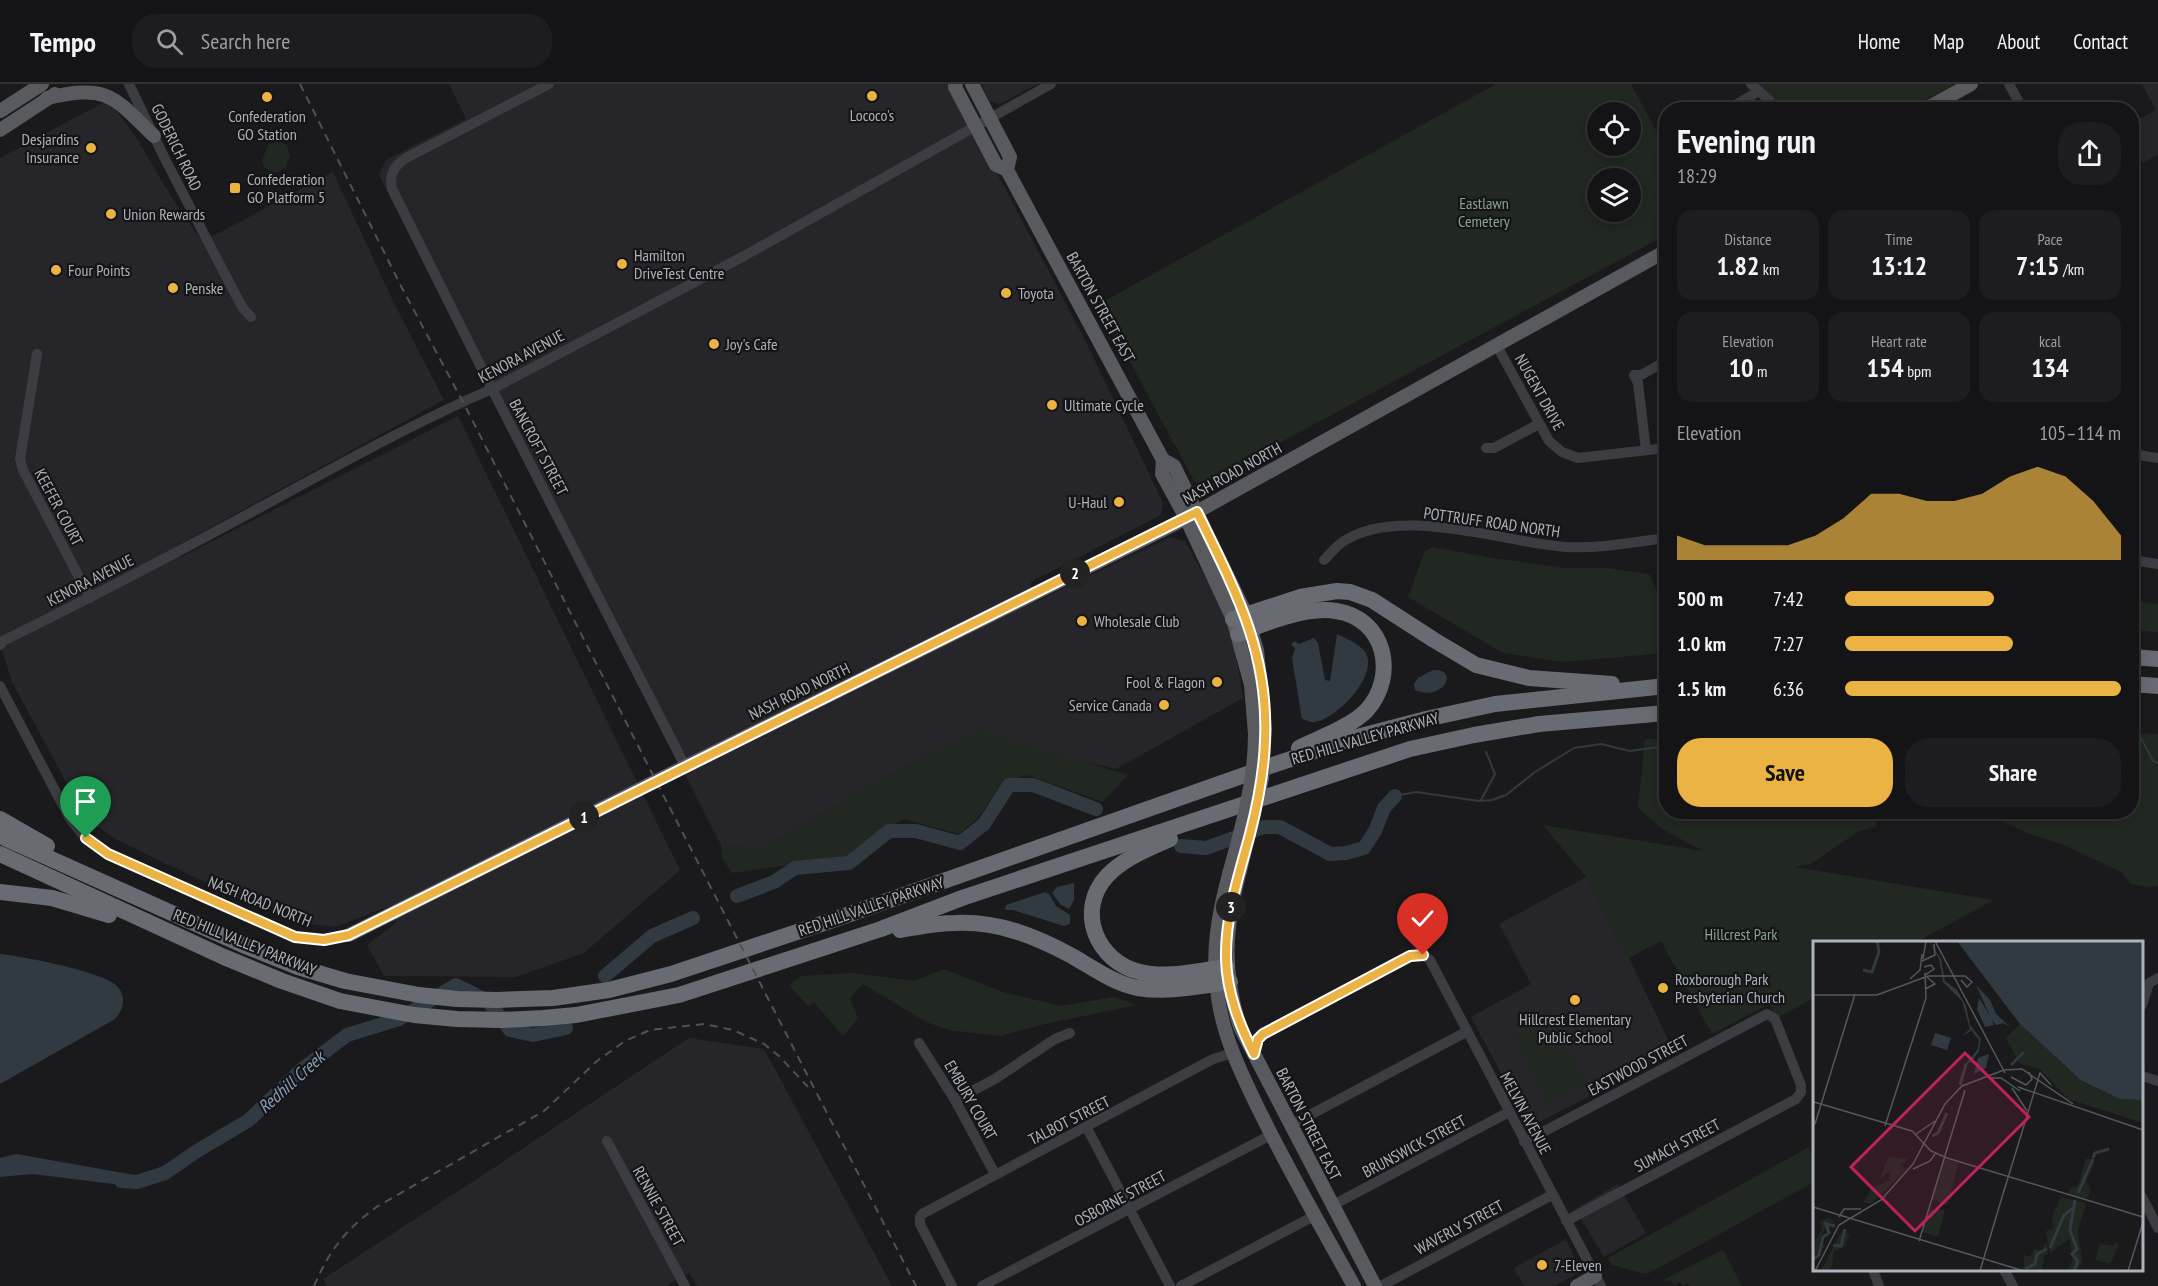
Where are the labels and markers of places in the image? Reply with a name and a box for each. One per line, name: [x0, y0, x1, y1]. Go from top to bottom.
marker: Lococo's: [865, 89, 879, 103]
marker: Confederation GO Station: [260, 90, 274, 104]
place label: Lococo's: [850, 105, 894, 125]
place label: Confederation GO Station: [228, 106, 306, 144]
place label: Desjardins Insurance: [22, 129, 79, 167]
marker: Desjardins Insurance: [84, 141, 98, 155]
place label: Confederation GO Platform 5: [247, 169, 325, 207]
marker: Confederation GO Platform 5: [228, 181, 242, 195]
place label: Union Rewards: [123, 204, 205, 224]
marker: Union Rewards: [104, 207, 118, 221]
place label: Hamilton DriveTest Centre: [634, 245, 724, 283]
marker: Hamilton DriveTest Centre: [615, 257, 629, 271]
place label: Four Points: [68, 260, 130, 280]
marker: Four Points: [49, 263, 63, 277]
place label: Penske: [185, 278, 223, 298]
marker: Penske: [166, 281, 180, 295]
place label: Toyota: [1018, 283, 1054, 303]
marker: Toyota: [999, 286, 1013, 300]
place label: Joy's Cafe: [725, 334, 778, 354]
marker: Joy's Cafe: [707, 337, 721, 351]
place label: Ultimate Cycle: [1064, 395, 1144, 415]
marker: Ultimate Cycle: [1045, 398, 1059, 412]
place label: U-Haul: [1068, 492, 1107, 512]
marker: U-Haul: [1112, 495, 1126, 509]
pin: 2: [1060, 558, 1090, 588]
place label: Wholesale Club: [1094, 611, 1180, 631]
marker: Wholesale Club: [1075, 614, 1089, 628]
place label: Fool & Flagon: [1126, 672, 1205, 692]
marker: Fool & Flagon: [1210, 675, 1224, 689]
place label: Service Canada: [1069, 695, 1152, 715]
marker: Service Canada: [1157, 698, 1171, 712]
pin: [60, 776, 111, 838]
pin: 1: [569, 802, 599, 832]
pin: 3: [1216, 892, 1246, 922]
pin: [1397, 893, 1448, 955]
place label: Roxborough Park Presbyterian Church: [1675, 969, 1785, 1007]
marker: Roxborough Park Presbyterian Church: [1656, 981, 1670, 995]
marker: Hillcrest Elementary Public School: [1568, 993, 1582, 1007]
place label: Hillcrest Elementary Public School: [1519, 1009, 1631, 1047]
place label: 7-Eleven: [1554, 1255, 1602, 1275]
marker: 7-Eleven: [1535, 1258, 1549, 1272]

